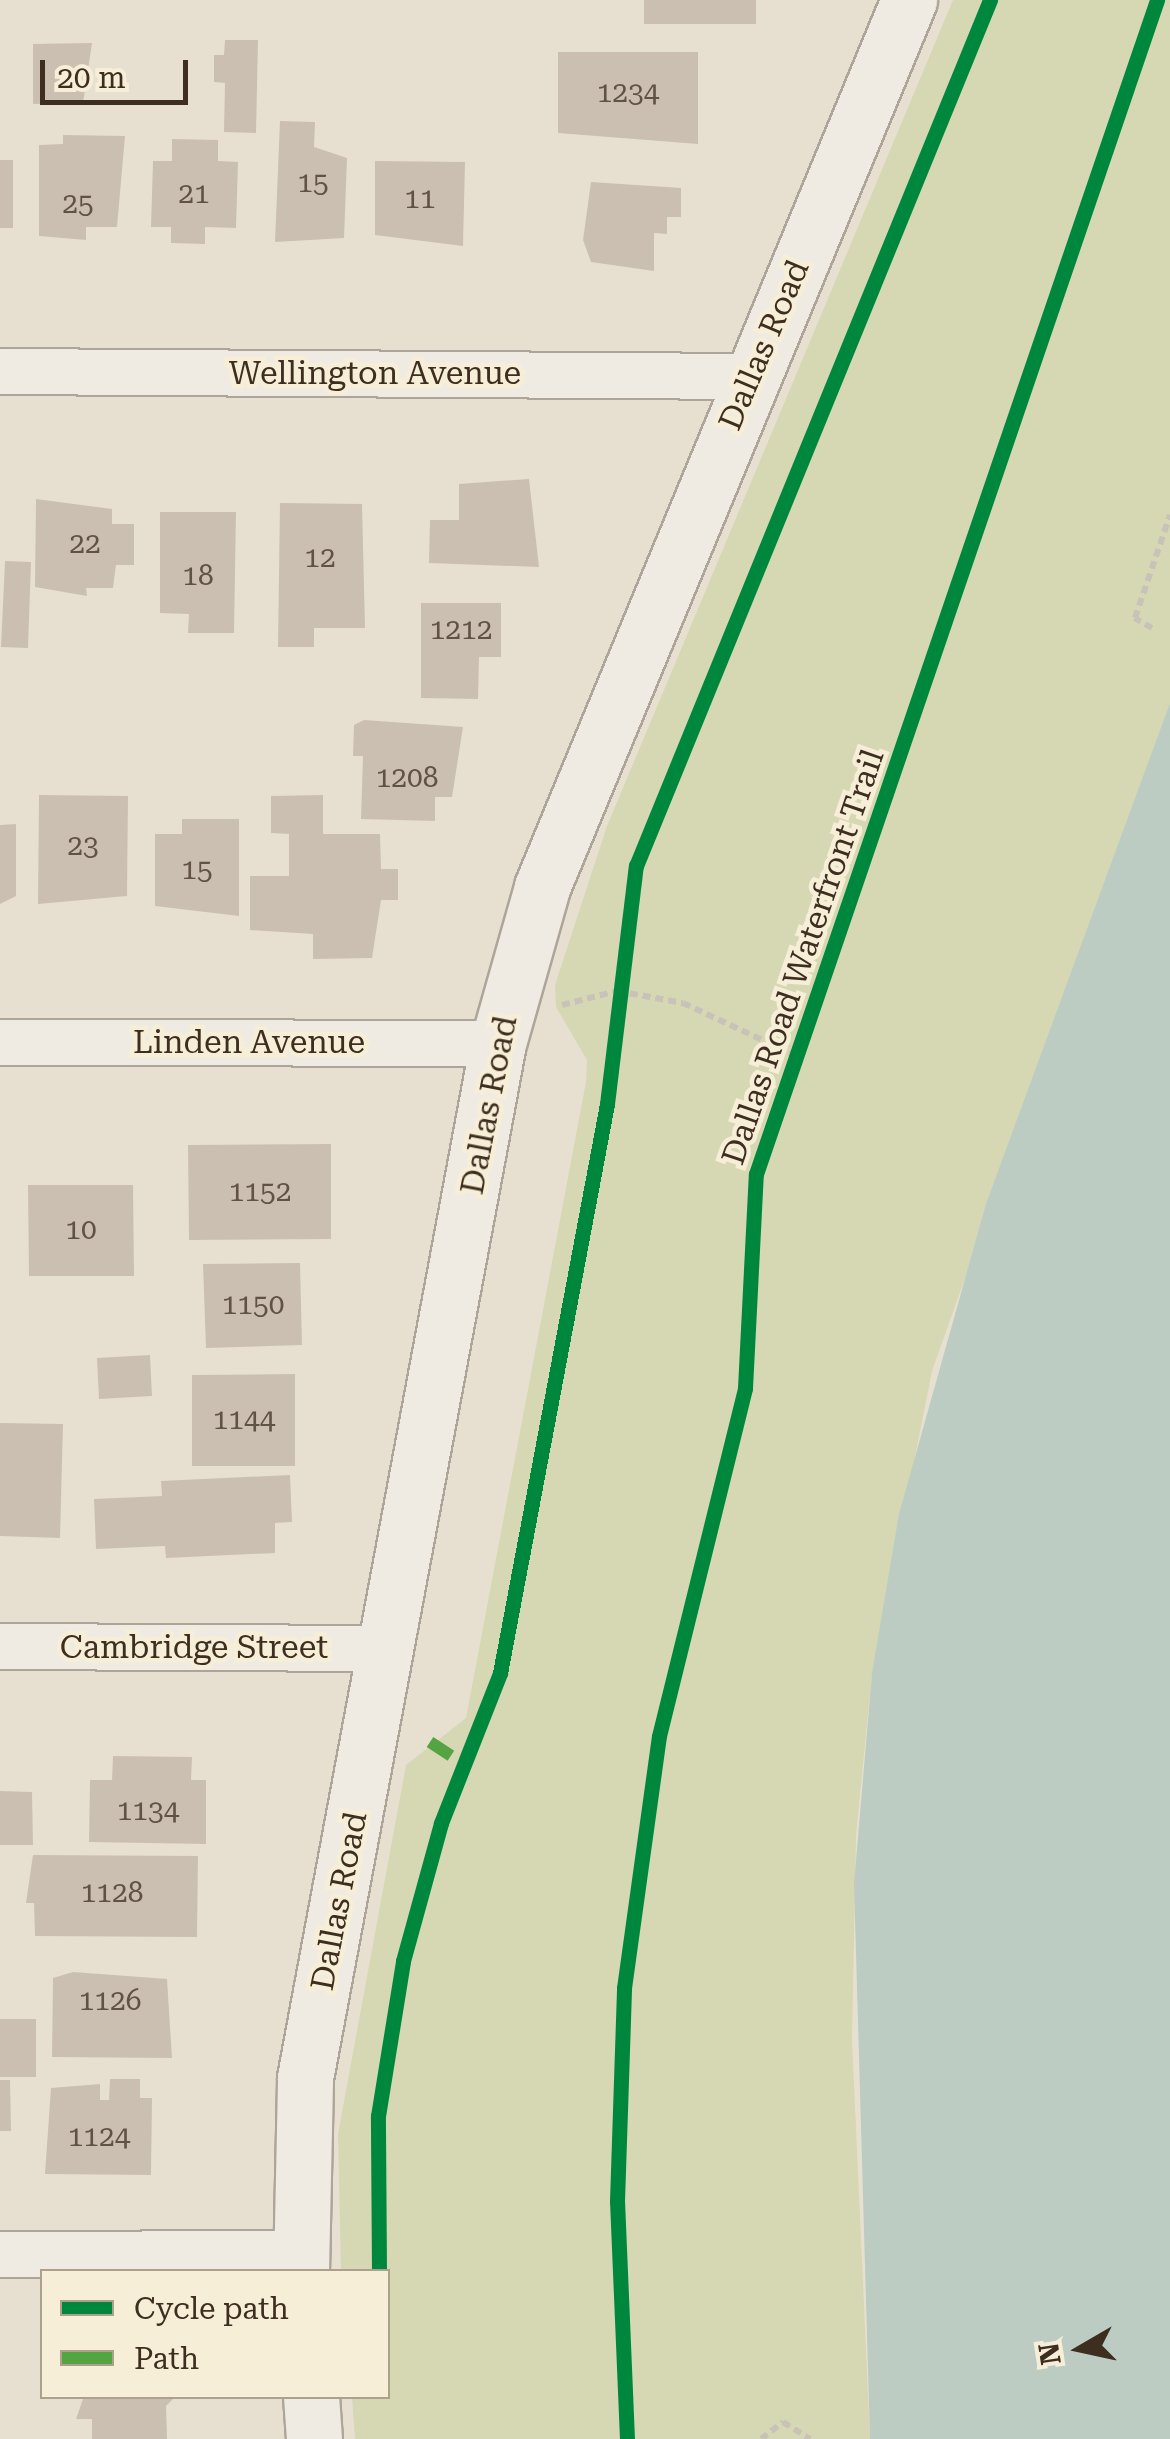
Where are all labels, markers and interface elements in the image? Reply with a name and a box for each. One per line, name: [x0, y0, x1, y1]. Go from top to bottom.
scale bar: [45, 40, 192, 102]
text: 20 m: [57, 60, 126, 95]
house number: 1234: [597, 76, 659, 110]
house number: 15: [297, 166, 329, 200]
house number: 21: [178, 177, 210, 211]
house number: 11: [404, 182, 436, 216]
house number: 25: [62, 187, 94, 221]
street label: Dallas Road: [711, 254, 817, 436]
street label: Wellington Avenue: [229, 354, 521, 392]
house number: 22: [69, 527, 101, 561]
house number: 12: [304, 541, 336, 575]
house number: 18: [182, 559, 214, 593]
house number: 1212: [430, 613, 492, 647]
street label: Dallas Road Waterfront Trail: [714, 744, 892, 1170]
house number: 1208: [376, 761, 438, 795]
house number: 23: [67, 829, 99, 863]
house number: 15: [181, 853, 213, 887]
street label: Dallas Road: [453, 1012, 525, 1198]
street label: Linden Avenue: [133, 1023, 365, 1061]
house number: 1152: [229, 1175, 291, 1209]
house number: 10: [65, 1213, 97, 1247]
house number: 1150: [222, 1288, 284, 1322]
house number: 1144: [213, 1403, 275, 1437]
street label: Cambridge Street: [60, 1628, 328, 1666]
house number: 1134: [117, 1794, 179, 1828]
street label: Dallas Road: [303, 1808, 375, 1994]
house number: 1128: [81, 1876, 143, 1910]
house number: 1126: [79, 1984, 141, 2018]
house number: 1124: [68, 2120, 130, 2154]
legend: [40, 2269, 390, 2399]
text: Cycle path: [134, 2291, 289, 2326]
north arrow: [1030, 2299, 1130, 2399]
text: Path: [134, 2341, 199, 2376]
text: N: [1032, 2341, 1068, 2367]

